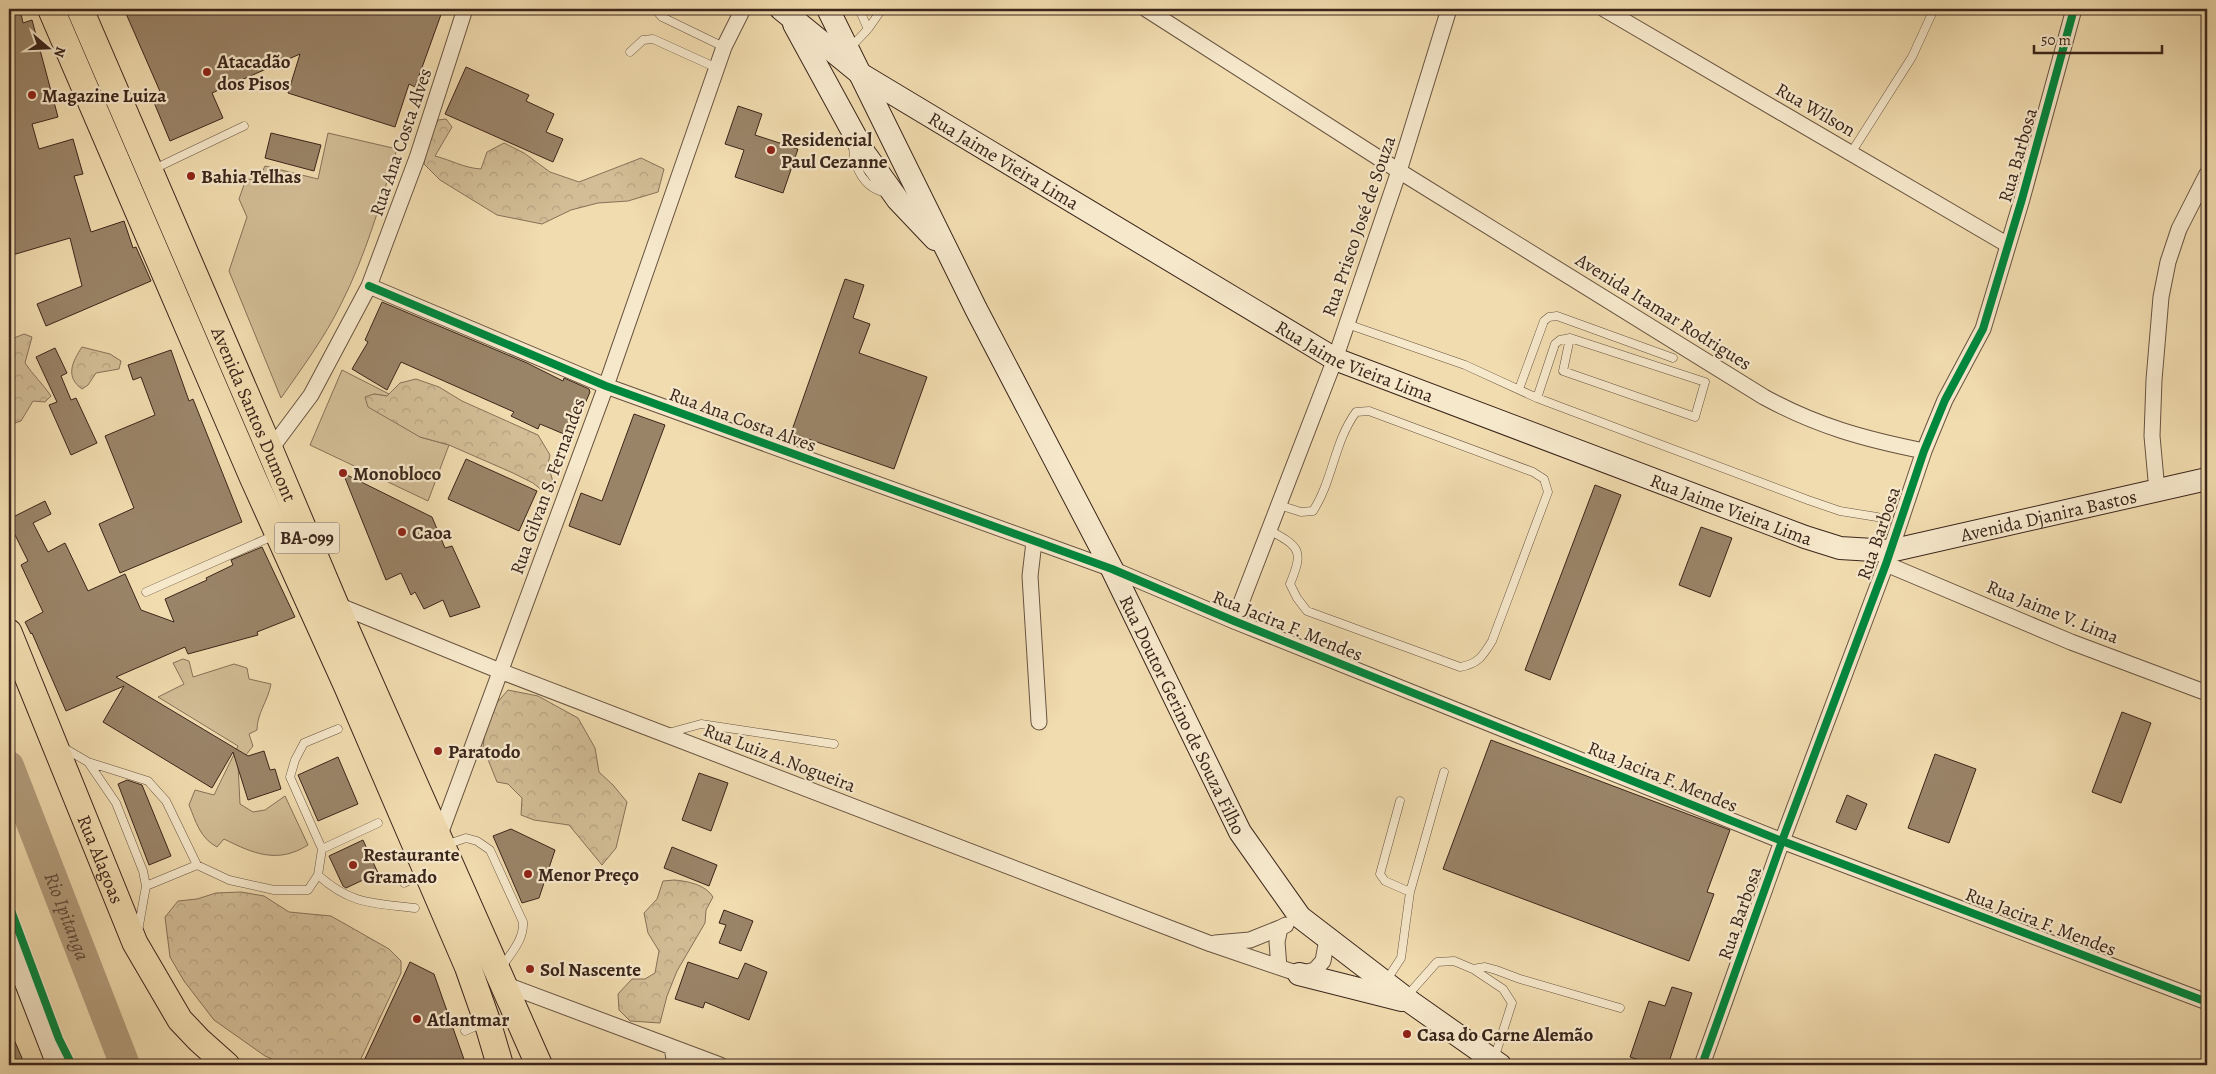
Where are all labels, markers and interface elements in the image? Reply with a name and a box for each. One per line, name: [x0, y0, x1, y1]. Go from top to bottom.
north arrow: [22, 22, 72, 72]
scale bar: [2034, 22, 2161, 54]
text: 50 m: [2041, 30, 2071, 50]
text: N: [49, 44, 70, 60]
place label: Atacadão dos Pisos: [216, 49, 291, 97]
street label: Rua Ana Costa Alves: [363, 65, 438, 220]
marker: Atacadão dos Pisos: [201, 66, 213, 78]
street label: Rua Wilson: [1771, 77, 1860, 143]
place label: Magazine Luiza: [42, 83, 167, 109]
marker: Magazine Luiza: [26, 89, 38, 101]
street label: Rua Barbosa: [1992, 105, 2044, 205]
street label: Rua Jaime Vieira Lima: [923, 106, 1084, 216]
place label: Residencial Paul Cezanne: [781, 127, 888, 175]
street label: Rua Prisco José de Souza: [1316, 132, 1402, 320]
marker: Residencial Paul Cezanne: [765, 144, 777, 156]
place label: Bahia Telhas: [201, 164, 302, 190]
marker: Bahia Telhas: [185, 170, 197, 182]
street label: Avenida Itamar Rodrigues: [1570, 247, 1756, 377]
street label: Rua Jaime Vieira Lima: [1270, 314, 1437, 409]
street label: Avenida Santos Dumont: [204, 322, 302, 506]
street label: Rua Ana Costa Alves: [665, 381, 820, 459]
street label: Rua Gilvan S. Fernandes: [504, 394, 592, 578]
place label: Monobloco: [353, 461, 441, 487]
marker: Monobloco: [337, 467, 349, 479]
street label: Rua Jaime Vieira Lima: [1646, 468, 1815, 552]
street label: Rua Barbosa: [1851, 483, 1907, 583]
street label: Avenida Djanira Bastos: [1957, 483, 2139, 549]
place label: Caoa: [412, 520, 453, 546]
road number: BA-099: [274, 522, 340, 554]
marker: Caoa: [396, 526, 408, 538]
street label: Rua Jaime V. Lima: [1983, 574, 2123, 650]
street label: Rua Jacira F. Mendes: [1209, 584, 1367, 668]
street label: Rua Doutor Gerino de Souza Filho: [1113, 591, 1251, 839]
street label: Rua Luiz A.Nogueira: [700, 717, 860, 799]
street label: Rua Jacira F. Mendes: [1584, 735, 1742, 819]
place label: Paratodo: [448, 739, 521, 765]
marker: Paratodo: [432, 745, 444, 757]
street label: Rua Alagoas: [70, 811, 130, 908]
place label: Restaurante Gramado: [363, 842, 460, 890]
marker: Restaurante Gramado: [347, 859, 359, 871]
place label: Menor Preço: [538, 862, 639, 888]
street label: Rua Barbosa: [1712, 863, 1768, 963]
water label: Rio Ipitanga: [37, 868, 96, 964]
marker: Menor Preço: [522, 868, 534, 880]
street label: Rua Jacira F. Mendes: [1961, 881, 2120, 963]
place label: Sol Nascente: [540, 957, 641, 983]
marker: Sol Nascente: [524, 963, 536, 975]
place label: Atlantmar: [426, 1007, 509, 1033]
marker: Atlantmar: [411, 1013, 423, 1025]
place label: Casa do Carne Alemão: [1417, 1022, 1593, 1048]
marker: Casa do Carne Alemão: [1401, 1028, 1413, 1040]

